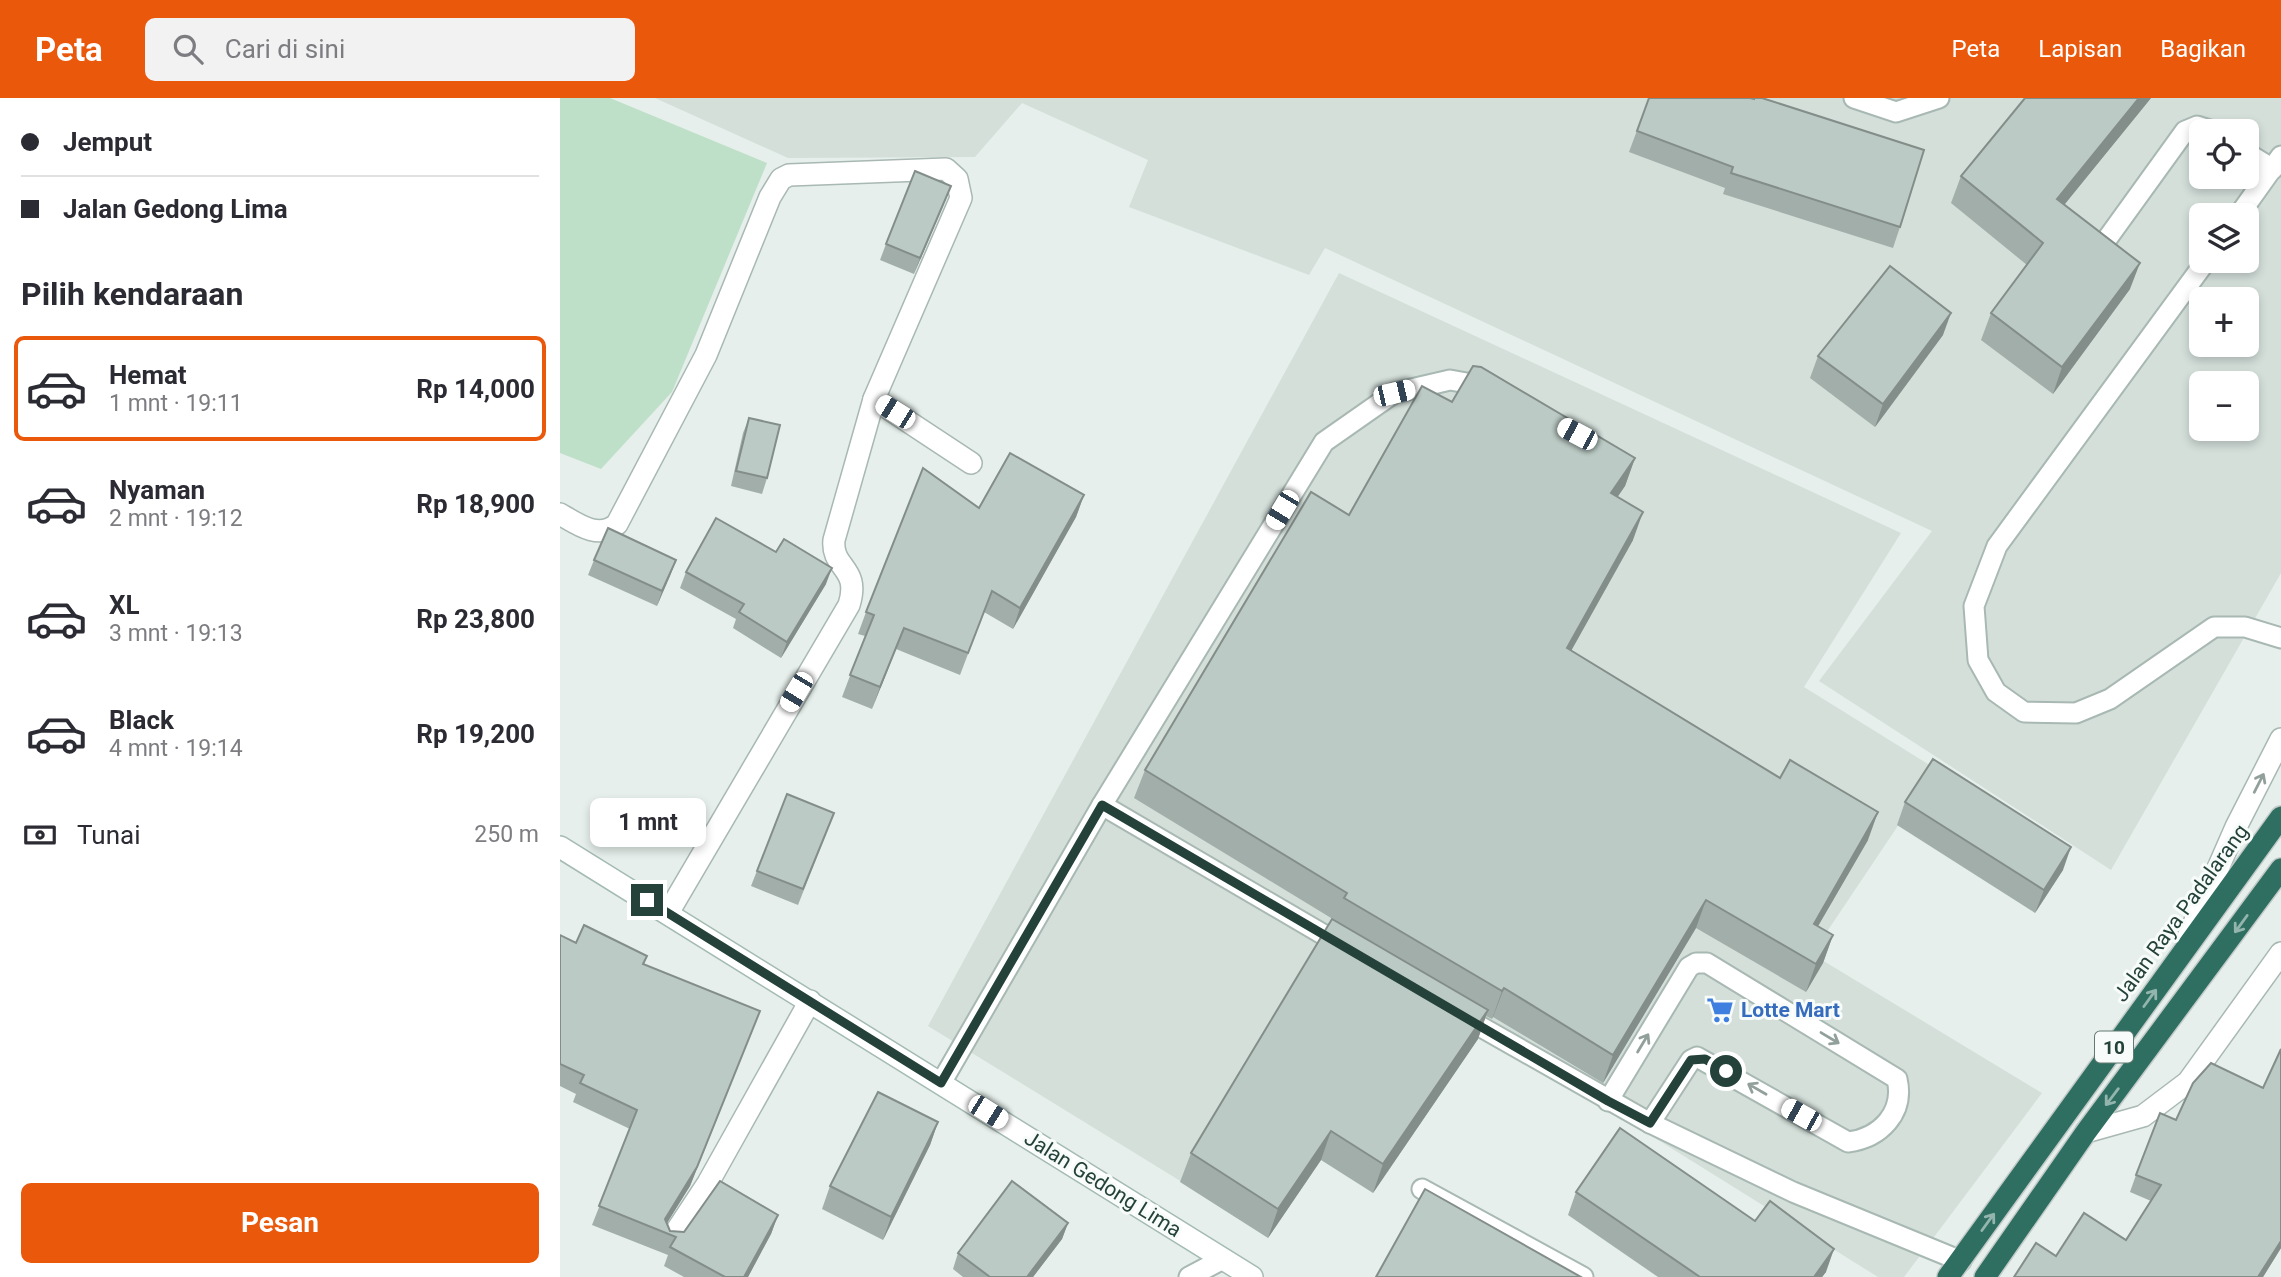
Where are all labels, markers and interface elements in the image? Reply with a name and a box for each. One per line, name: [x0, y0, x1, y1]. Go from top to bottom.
search box: [145, 18, 635, 81]
text: Peta: [35, 30, 103, 69]
icon: search: [169, 30, 207, 68]
text: Cari di sini: [225, 34, 345, 64]
text: Peta: [1952, 35, 2000, 63]
text: Lapisan: [2038, 35, 2122, 63]
text: Bagikan: [2160, 35, 2246, 63]
map controls: [2189, 119, 2259, 441]
button: locate: [2189, 119, 2259, 189]
text: Jemput: [63, 127, 152, 157]
text: Jalan Gedong Lima: [63, 194, 288, 224]
button: layers: [2189, 203, 2259, 273]
text: Pilih kendaraan: [21, 275, 243, 313]
button: +: [2189, 287, 2259, 357]
icon: car: [25, 357, 88, 420]
text: Hemat: [109, 360, 187, 390]
button: −: [2189, 371, 2259, 441]
text: Rp 14,000: [416, 374, 535, 404]
car: [1372, 378, 1417, 408]
text: 1 mnt · 19:11: [109, 390, 243, 417]
car: [872, 392, 919, 432]
car: [1554, 415, 1601, 453]
icon: car: [25, 472, 88, 535]
text: Nyaman: [109, 475, 205, 505]
car: [1263, 487, 1302, 533]
text: Rp 18,900: [416, 489, 535, 519]
text: 2 mnt · 19:12: [109, 505, 243, 532]
icon: car: [25, 587, 88, 650]
text: XL: [109, 590, 140, 620]
text: Rp 23,800: [416, 604, 535, 634]
text: 3 mnt · 19:13: [109, 620, 243, 647]
car: [777, 669, 816, 715]
icon: car: [25, 702, 88, 765]
text: Black: [109, 705, 174, 735]
text: Rp 19,200: [416, 719, 535, 749]
text: 4 mnt · 19:14: [109, 735, 243, 762]
one-way arrow: [2252, 773, 2266, 794]
callout: 1 mnt: [589, 798, 705, 848]
text: 1 mnt: [618, 809, 678, 836]
icon: cash: [21, 816, 59, 854]
text: Tunai: [77, 820, 140, 850]
street label: Jalan Raya Padalarang: [2109, 820, 2253, 1006]
text: 250 m: [474, 821, 539, 848]
route end: [631, 884, 663, 916]
one-way arrow: [2233, 914, 2248, 933]
one-way arrow: [2143, 989, 2157, 1008]
supermarket icon: Lotte Mart: [1705, 995, 1735, 1025]
place label: Lotte Mart: [1741, 998, 1840, 1022]
one-way arrow: [1819, 1031, 1839, 1045]
road number: 10: [2095, 1032, 2133, 1063]
one-way arrow: [1636, 1033, 1650, 1053]
route start: [1710, 1055, 1742, 1087]
one-way arrow: [1747, 1082, 1768, 1095]
one-way arrow: [2105, 1087, 2120, 1106]
car: [965, 1092, 1012, 1132]
car: [1778, 1096, 1825, 1134]
street label: Jalan Gedong Lima: [1020, 1126, 1186, 1242]
button: Pesan: [21, 1183, 539, 1263]
one-way arrow: [1981, 1213, 1995, 1232]

